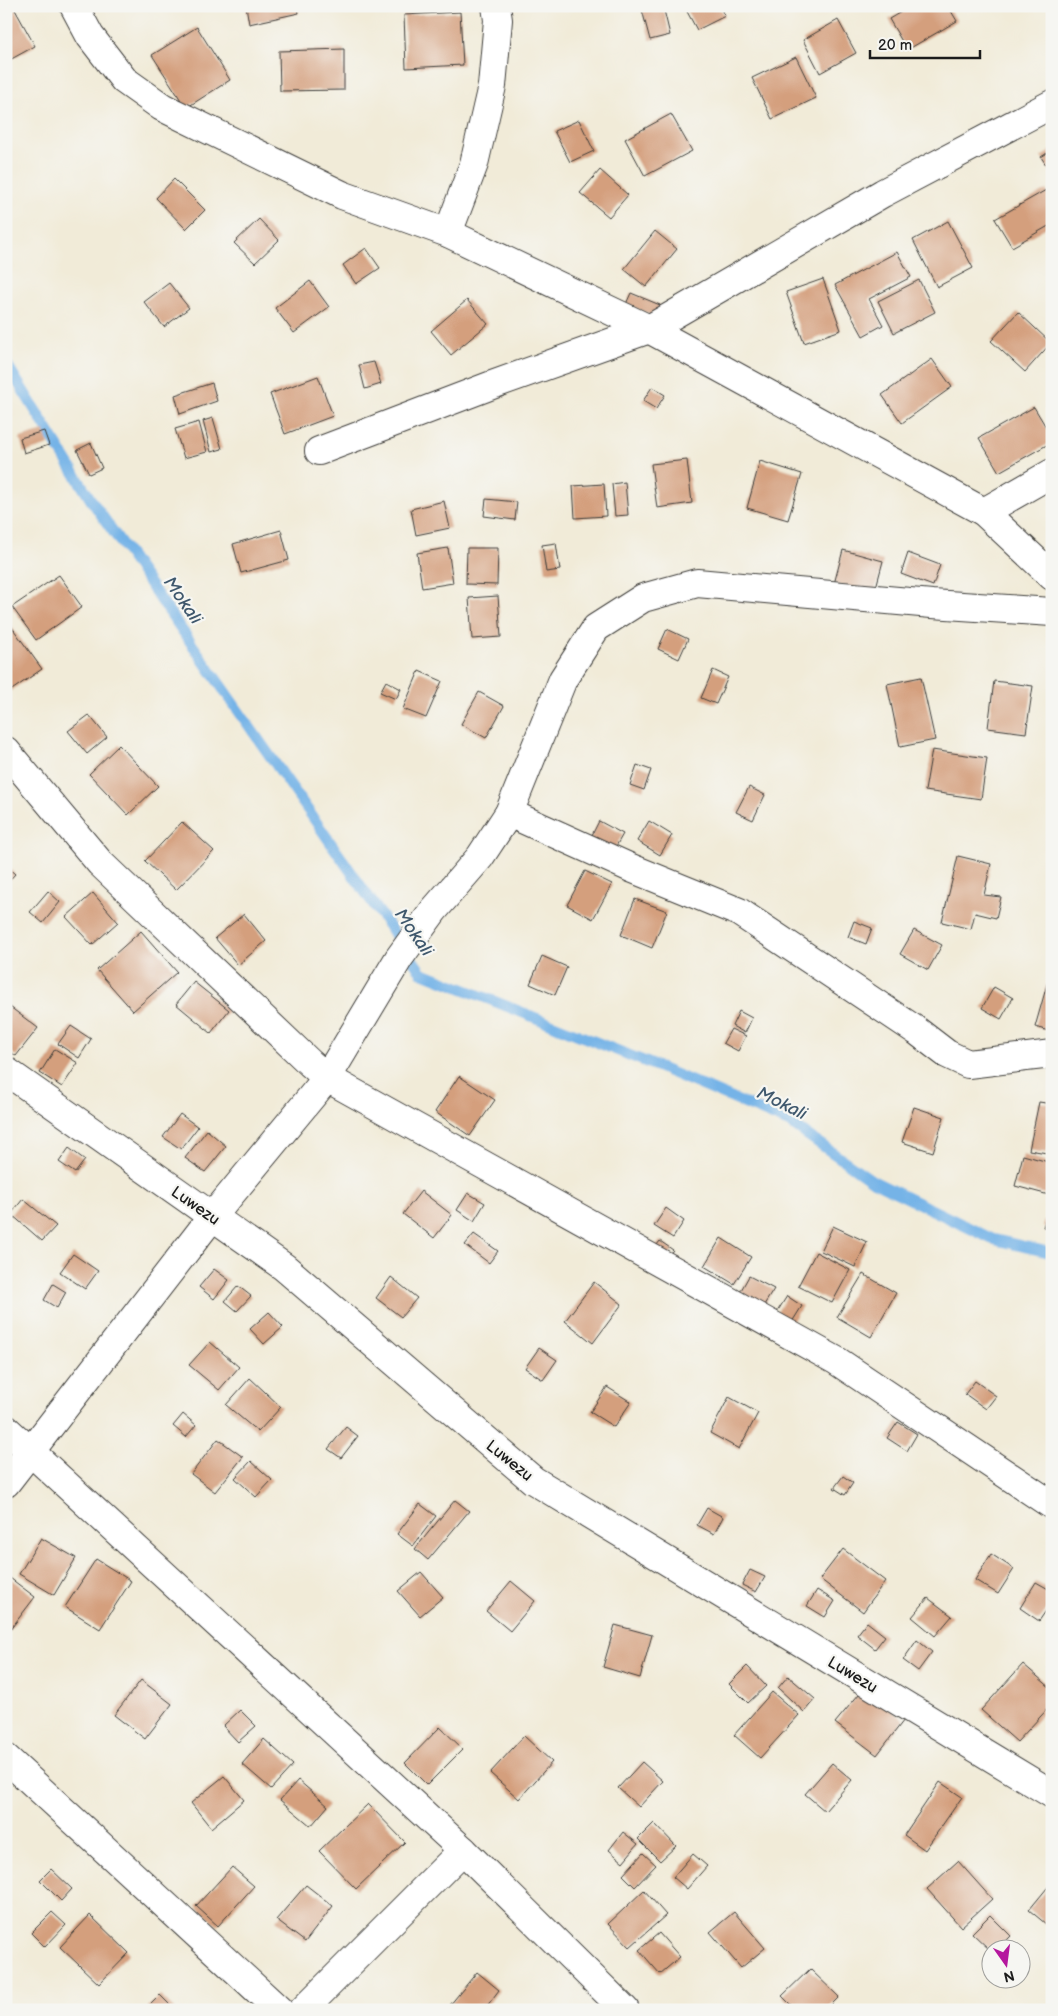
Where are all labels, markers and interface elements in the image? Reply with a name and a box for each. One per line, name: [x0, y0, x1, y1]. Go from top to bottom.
scale bar: [870, 28, 980, 60]
text: 20 m: [878, 36, 912, 55]
water label: Mokali: [159, 573, 207, 629]
water label: Mokali: [390, 905, 438, 961]
water label: Mokali: [753, 1082, 811, 1125]
street label: Luwezu: [167, 1183, 223, 1230]
street label: Luwezu: [482, 1437, 536, 1486]
street label: Luwezu: [824, 1653, 881, 1698]
north arrow: [980, 1938, 1030, 1988]
text: N: [1002, 1967, 1016, 1986]

